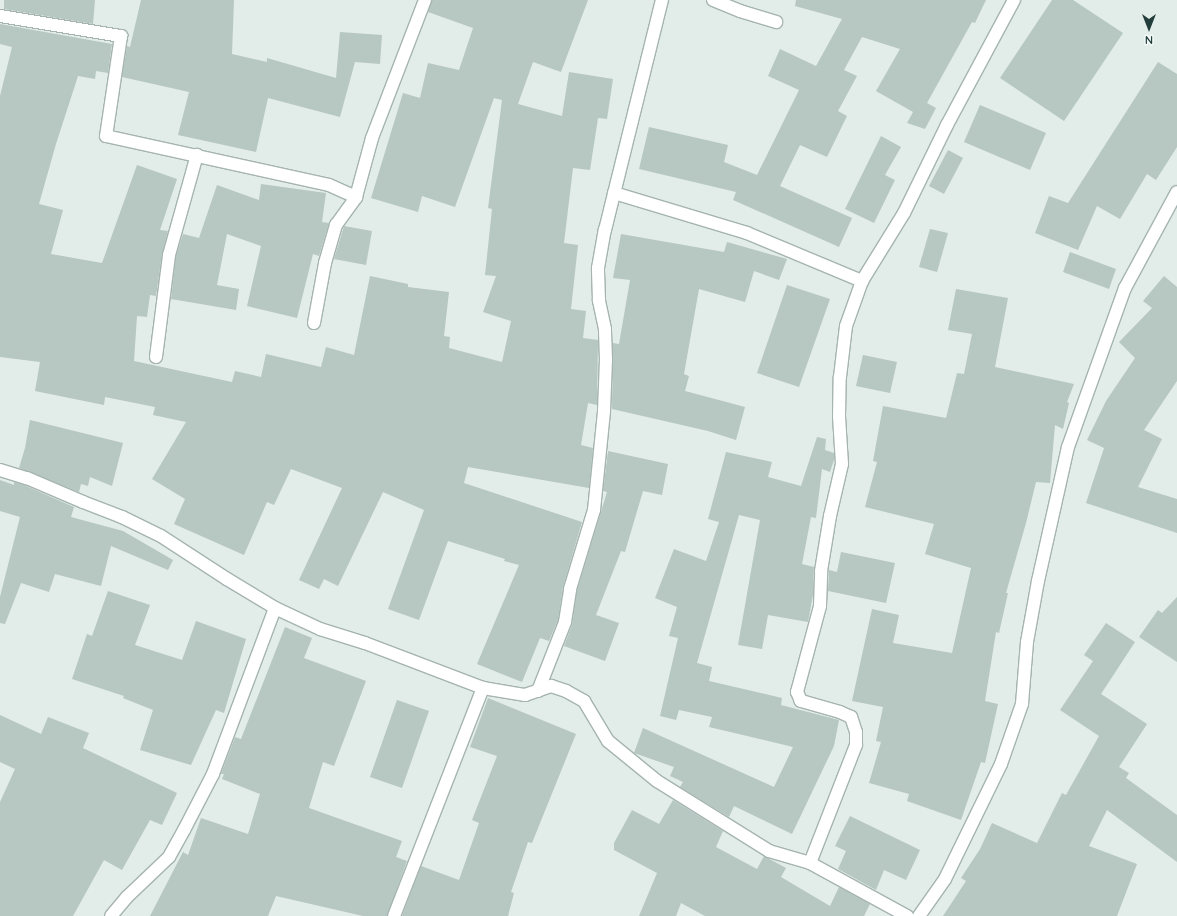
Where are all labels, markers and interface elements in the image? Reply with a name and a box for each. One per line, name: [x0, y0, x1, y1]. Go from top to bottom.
north arrow: [1129, 8, 1169, 48]
text: N: [1145, 33, 1153, 47]

